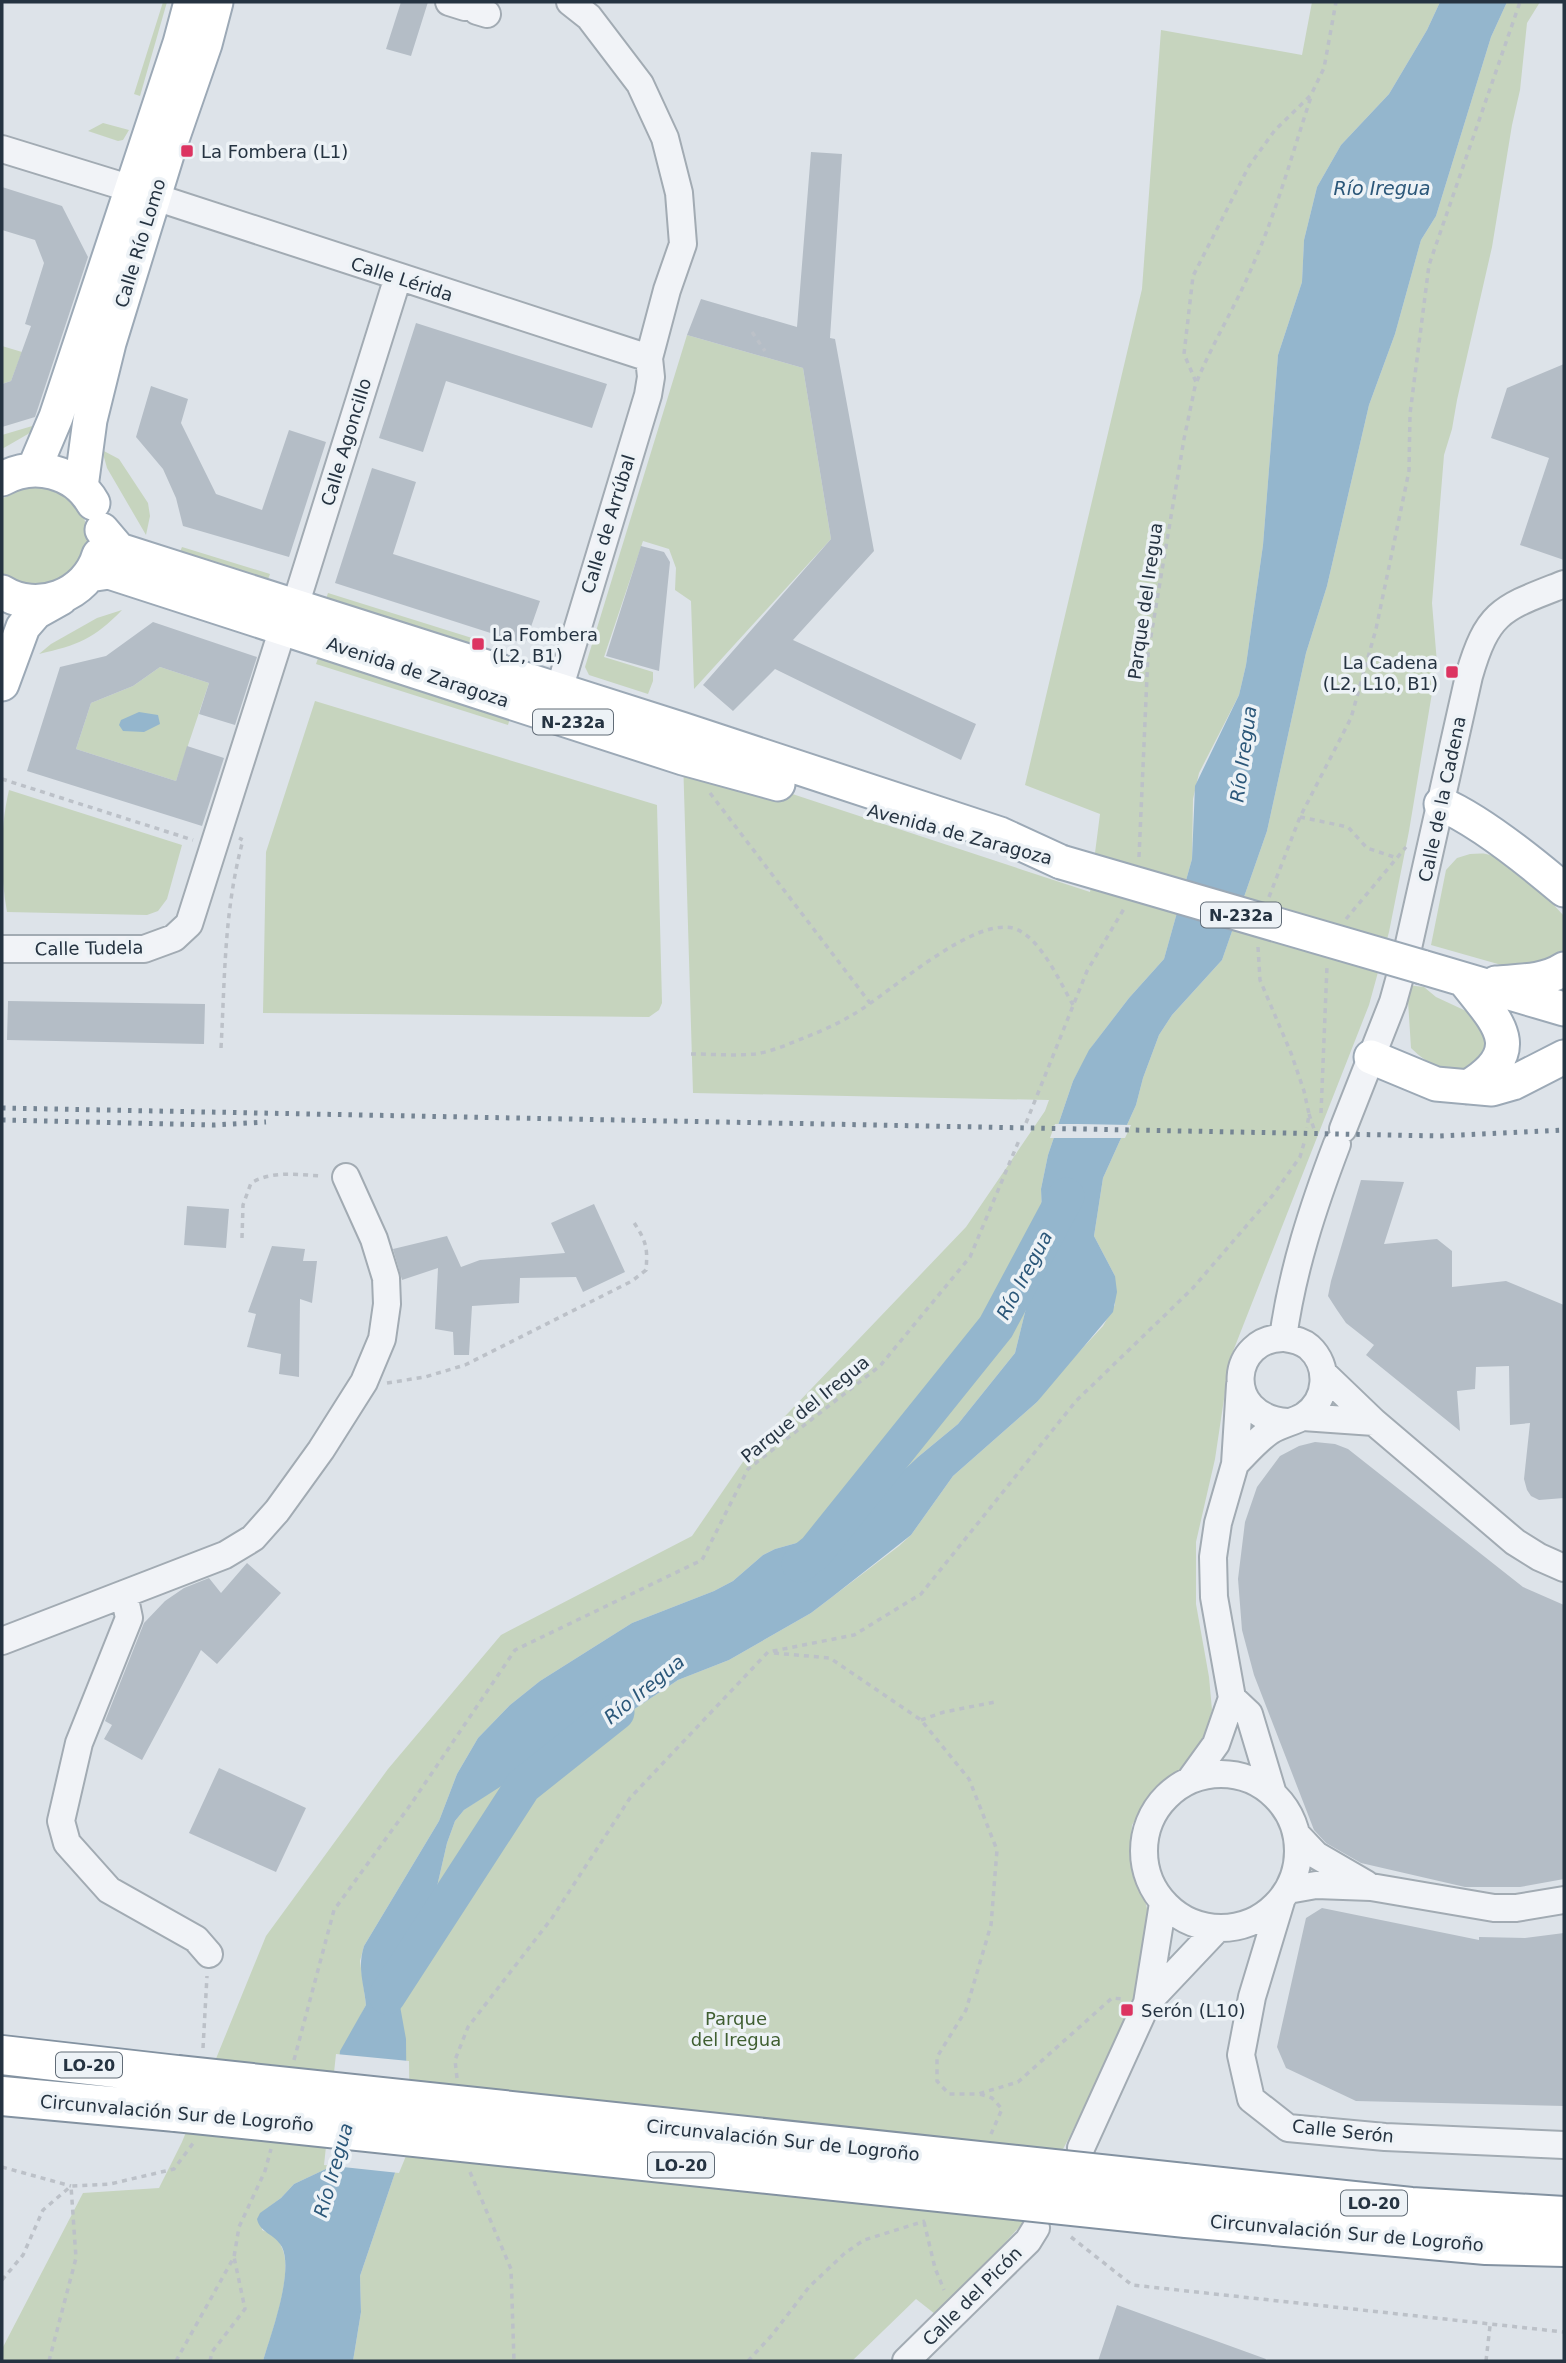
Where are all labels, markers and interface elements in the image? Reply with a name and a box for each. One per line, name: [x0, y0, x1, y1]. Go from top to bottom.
place label: La Fombera (L1): [201, 141, 348, 162]
marker: La Fombera (L1): [179, 143, 195, 159]
street label: Calle Río Lomo: [110, 176, 170, 310]
water label: Río Iregua: [1334, 177, 1431, 199]
street label: Calle Lérida: [348, 253, 456, 305]
street label: Calle Agoncillo: [317, 376, 375, 508]
street label: Calle de Arrúbal: [577, 452, 639, 596]
street label: Parque del Iregua: [1124, 521, 1166, 681]
place label: La Fombera (L2, B1): [492, 624, 598, 666]
street label: Avenida de Zaragoza: [324, 633, 512, 711]
marker: La Fombera (L2, B1): [470, 636, 486, 652]
place label: La Cadena (L2, L10, B1): [1323, 652, 1438, 694]
marker: La Cadena (L2, L10, B1): [1444, 664, 1460, 680]
water label: Río Iregua: [1225, 704, 1261, 804]
road number: N-232a: [533, 709, 613, 734]
street label: Calle de la Cadena: [1414, 714, 1470, 884]
street label: Avenida de Zaragoza: [865, 799, 1055, 869]
road number: N-232a: [1201, 903, 1281, 928]
street label: Calle Tudela: [35, 937, 143, 959]
water label: Río Iregua: [992, 1227, 1056, 1323]
street label: Parque del Iregua: [737, 1351, 873, 1467]
water label: Río Iregua: [599, 1650, 689, 1728]
place label: Serón (L10): [1141, 2000, 1246, 2021]
marker: Serón (L10): [1119, 2002, 1135, 2018]
park label: Parque del Iregua: [691, 2008, 781, 2050]
road number: LO-20: [56, 2052, 122, 2078]
street label: Circunvalación Sur de Logroño: [39, 2091, 315, 2135]
street label: Circunvalación Sur de Logroño: [645, 2115, 921, 2165]
street label: Calle Serón: [1291, 2115, 1395, 2147]
water label: Río Iregua: [309, 2120, 357, 2220]
road number: LO-20: [648, 2152, 714, 2178]
road number: LO-20: [1341, 2190, 1407, 2216]
street label: Circunvalación Sur de Logroño: [1209, 2211, 1485, 2255]
street label: Calle del Picón: [918, 2242, 1026, 2350]

